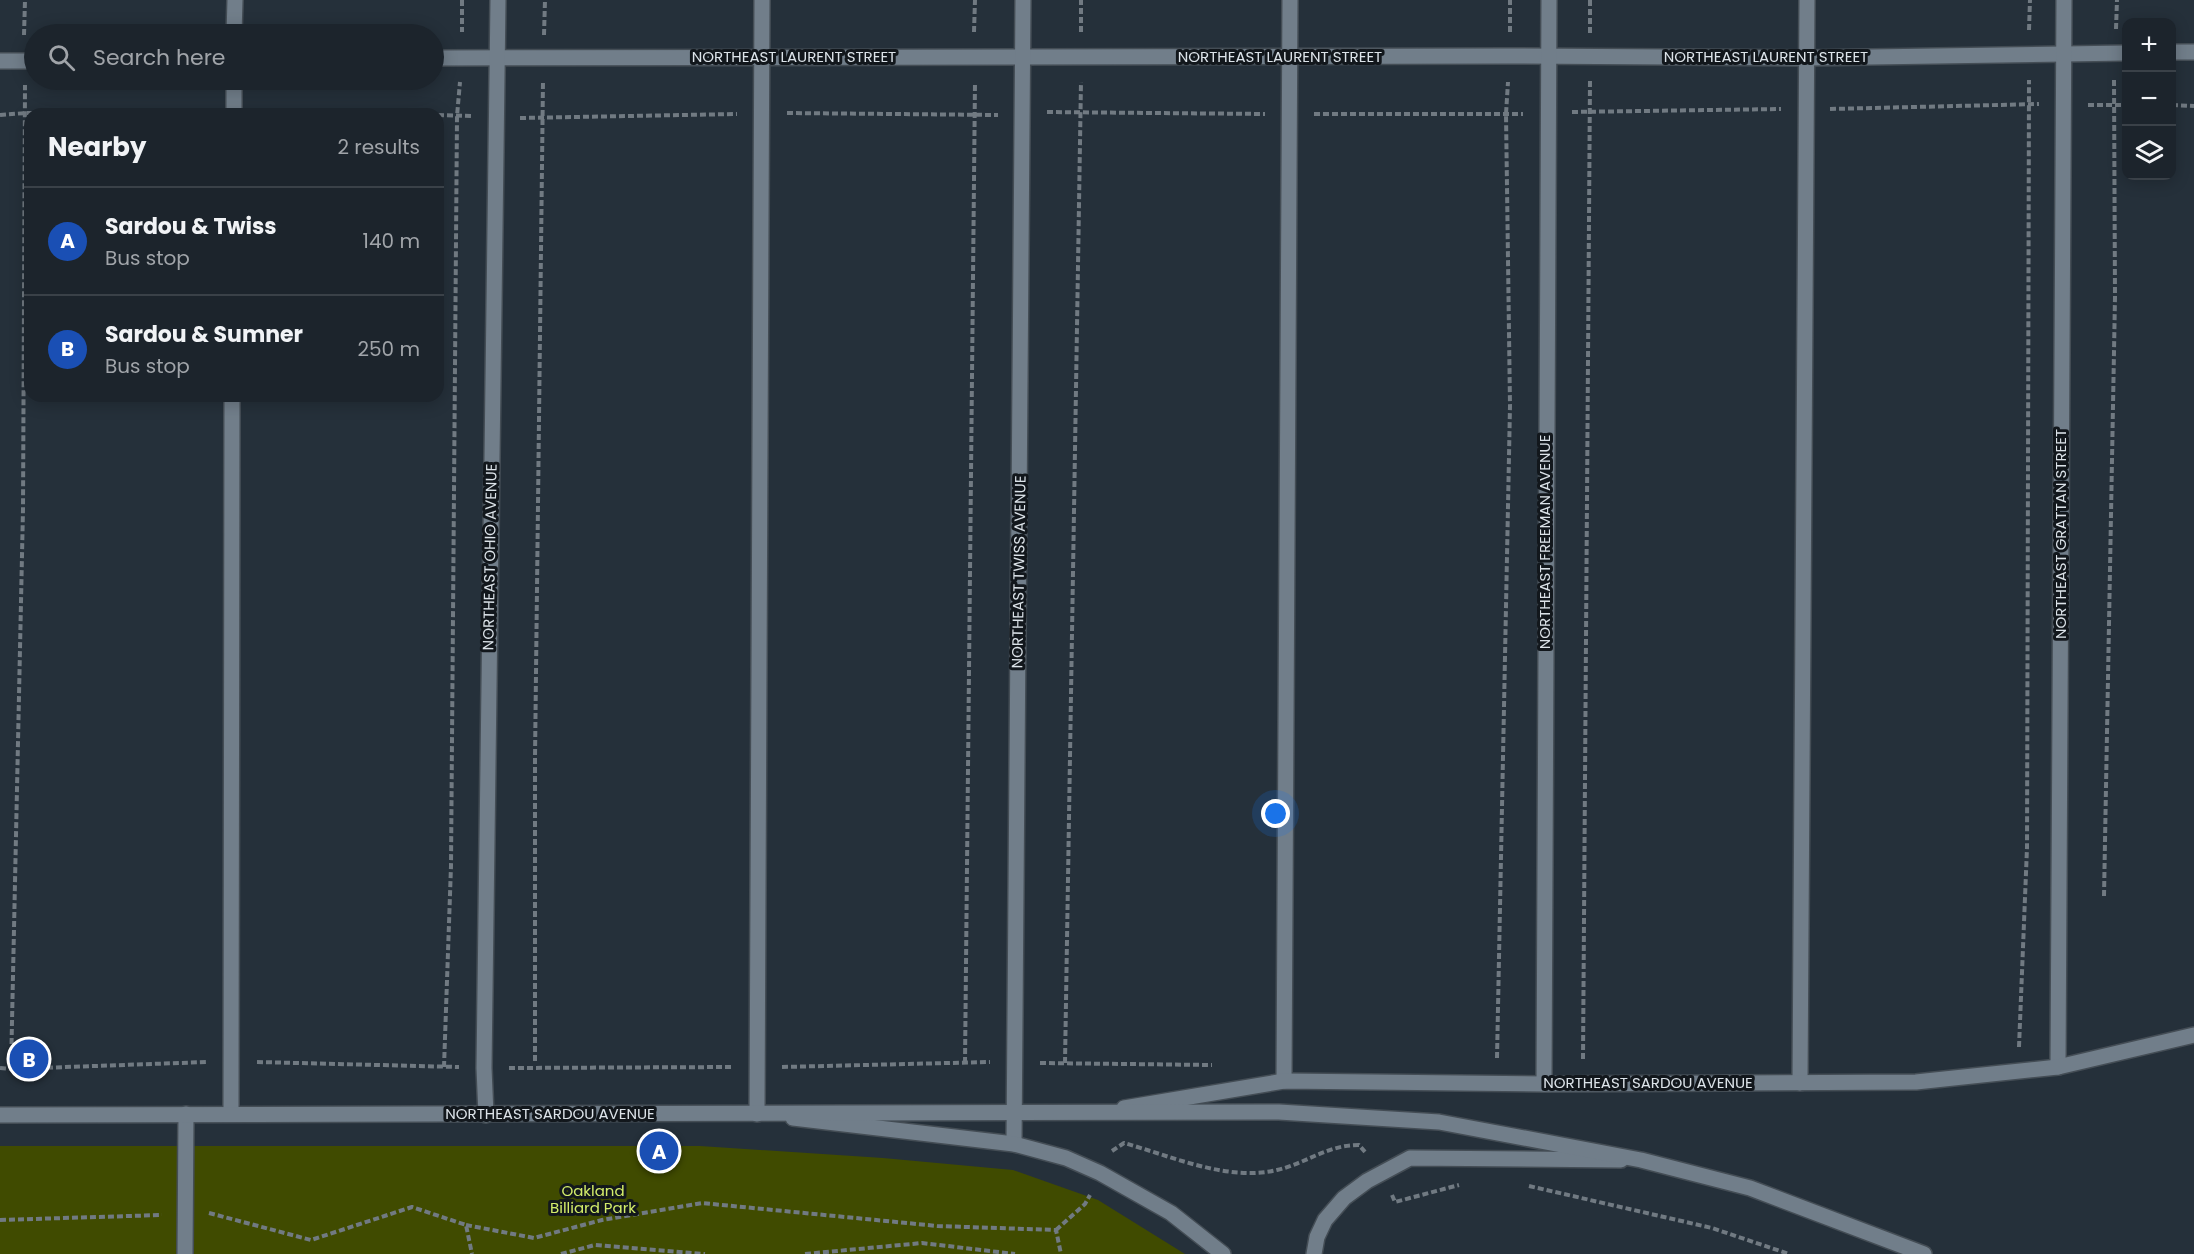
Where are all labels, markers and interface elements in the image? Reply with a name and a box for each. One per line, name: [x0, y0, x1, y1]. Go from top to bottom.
map controls: [2122, 18, 2176, 180]
button: +: [2122, 18, 2176, 72]
search box: [24, 24, 444, 90]
icon: search: [45, 41, 78, 74]
text: Search here: [93, 42, 226, 73]
street label: NORTHEAST LAURENT STREET: [692, 46, 896, 67]
street label: NORTHEAST LAURENT STREET: [1178, 46, 1382, 67]
street label: NORTHEAST LAURENT STREET: [1664, 46, 1868, 67]
button: −: [2122, 72, 2176, 126]
button: layers: [2122, 126, 2176, 180]
text: Nearby: [48, 129, 146, 165]
text: 2 results: [337, 133, 420, 161]
text: Sardou & Twiss: [105, 211, 277, 242]
text: A: [60, 227, 75, 255]
text: 140 m: [363, 227, 420, 255]
text: Bus stop: [105, 244, 190, 272]
text: Sardou & Sumner: [105, 319, 303, 350]
text: B: [61, 335, 74, 363]
text: 250 m: [357, 335, 420, 363]
text: Bus stop: [105, 352, 190, 380]
street label: NORTHEAST GRATTAN STREET: [2050, 429, 2071, 639]
street label: NORTHEAST FREEMAN AVENUE: [1534, 435, 1555, 649]
street label: NORTHEAST OHIO AVENUE: [477, 463, 502, 650]
street label: NORTHEAST TWISS AVENUE: [1006, 475, 1031, 669]
your location: [1261, 799, 1290, 828]
pin: B: [9, 1036, 48, 1082]
street label: NORTHEAST SARDOU AVENUE: [1543, 1072, 1753, 1093]
street label: NORTHEAST SARDOU AVENUE: [445, 1103, 655, 1124]
pin: A: [640, 1128, 678, 1174]
park label: Oakland Billiard Park: [550, 1180, 636, 1218]

